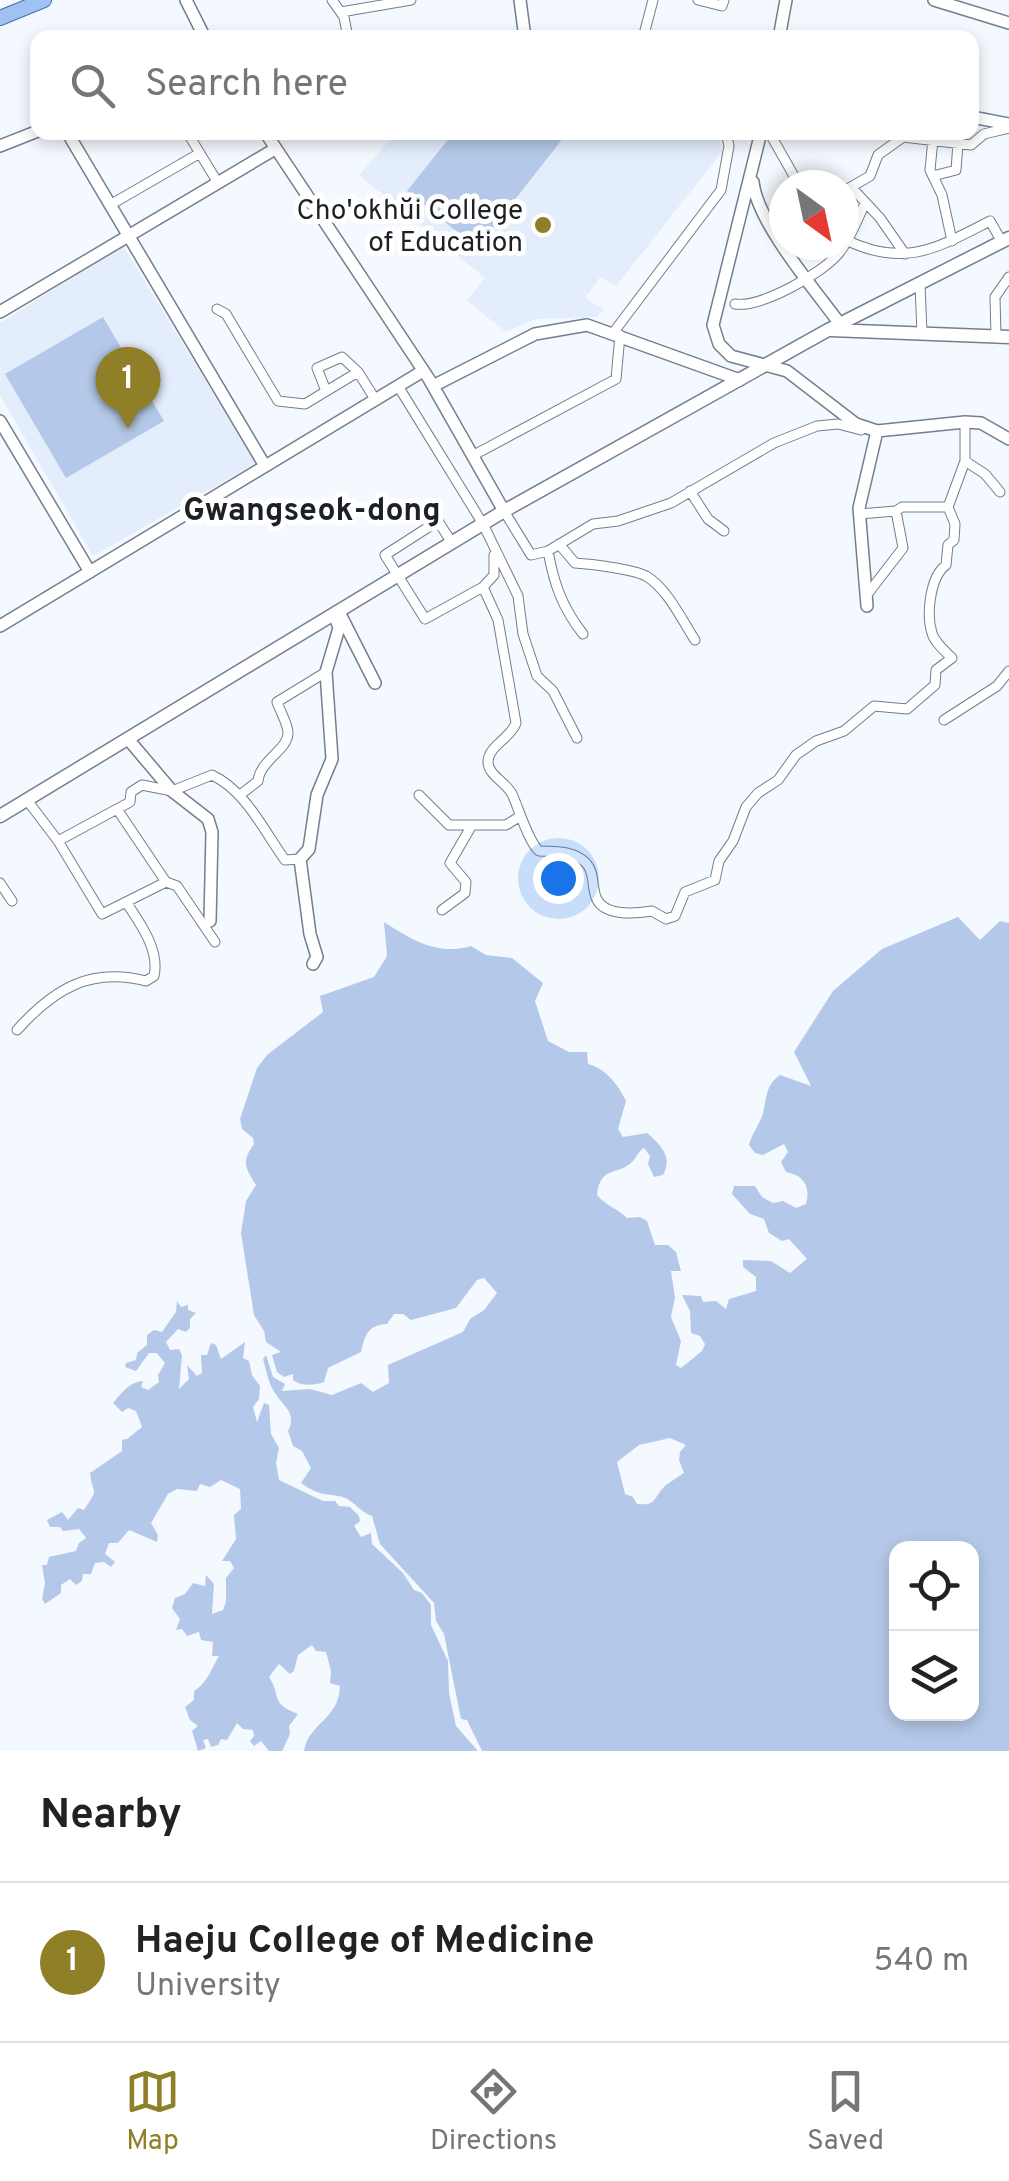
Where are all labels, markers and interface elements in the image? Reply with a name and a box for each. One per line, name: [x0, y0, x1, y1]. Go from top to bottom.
search box: [30, 30, 979, 140]
icon: search: [65, 58, 120, 113]
text: Search here: [145, 61, 348, 110]
north arrow: [769, 170, 859, 260]
place label: Cho'okhŭi College of Education: [297, 194, 523, 262]
marker: Cho'okhŭi College of Education: [532, 214, 554, 236]
pin: 1: [96, 346, 160, 429]
district label: Gwangseok-dong: [183, 492, 441, 532]
your location: [533, 853, 584, 904]
map controls: [889, 1541, 979, 1721]
button: locate: [889, 1541, 979, 1631]
button: layers: [889, 1631, 979, 1721]
text: Nearby: [40, 1790, 182, 1843]
text: Haeju College of Medicine: [135, 1918, 595, 1967]
text: 1: [66, 1942, 79, 1982]
text: 540 m: [873, 1942, 969, 1982]
text: University: [135, 1967, 281, 2007]
tab: Map: [125, 2064, 180, 2160]
tab: Directions: [430, 2064, 557, 2160]
tab: Saved: [807, 2064, 884, 2160]

